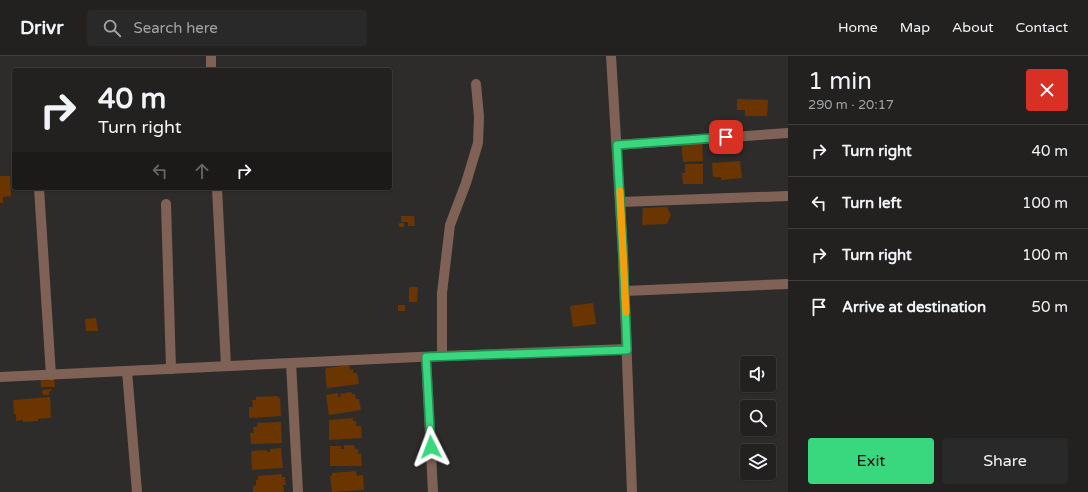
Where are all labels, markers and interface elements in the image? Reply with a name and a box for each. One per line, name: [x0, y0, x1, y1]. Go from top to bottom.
search box: [87, 10, 367, 46]
text: Drivr: [20, 17, 63, 39]
icon: search: [101, 17, 123, 39]
text: Search here: [133, 19, 218, 37]
text: Home: [838, 19, 878, 36]
text: Map: [900, 19, 930, 36]
text: About: [952, 19, 994, 36]
text: Contact: [1016, 19, 1068, 36]
text: 1 min: [808, 67, 872, 96]
button: close: [1026, 69, 1068, 111]
text: 40 m: [98, 82, 166, 116]
icon: right: [32, 84, 84, 136]
text: 290 m · 20:17: [808, 97, 894, 113]
text: Turn right: [98, 116, 182, 138]
pin: [709, 120, 743, 154]
icon: arrive: [715, 126, 737, 148]
icon: right: [808, 140, 830, 162]
text: Turn right: [842, 142, 912, 160]
text: 40 m: [1031, 142, 1068, 160]
icon: left: [149, 160, 171, 182]
icon: ahead: [191, 160, 213, 182]
icon: right: [233, 160, 255, 182]
icon: left: [808, 192, 830, 214]
text: Turn left: [842, 194, 902, 212]
text: 100 m: [1022, 194, 1068, 212]
icon: right: [808, 244, 830, 266]
text: Turn right: [842, 246, 912, 264]
text: 100 m: [1022, 246, 1068, 264]
icon: arrive: [808, 296, 830, 318]
text: Arrive at destination: [842, 298, 986, 316]
text: 50 m: [1031, 298, 1068, 316]
map controls: [740, 356, 776, 480]
button: sound: [740, 356, 776, 392]
button: search: [740, 400, 776, 436]
position arrow: [410, 426, 452, 468]
button: Exit: [808, 438, 934, 484]
button: Share: [942, 438, 1068, 484]
button: layers: [740, 444, 776, 480]

